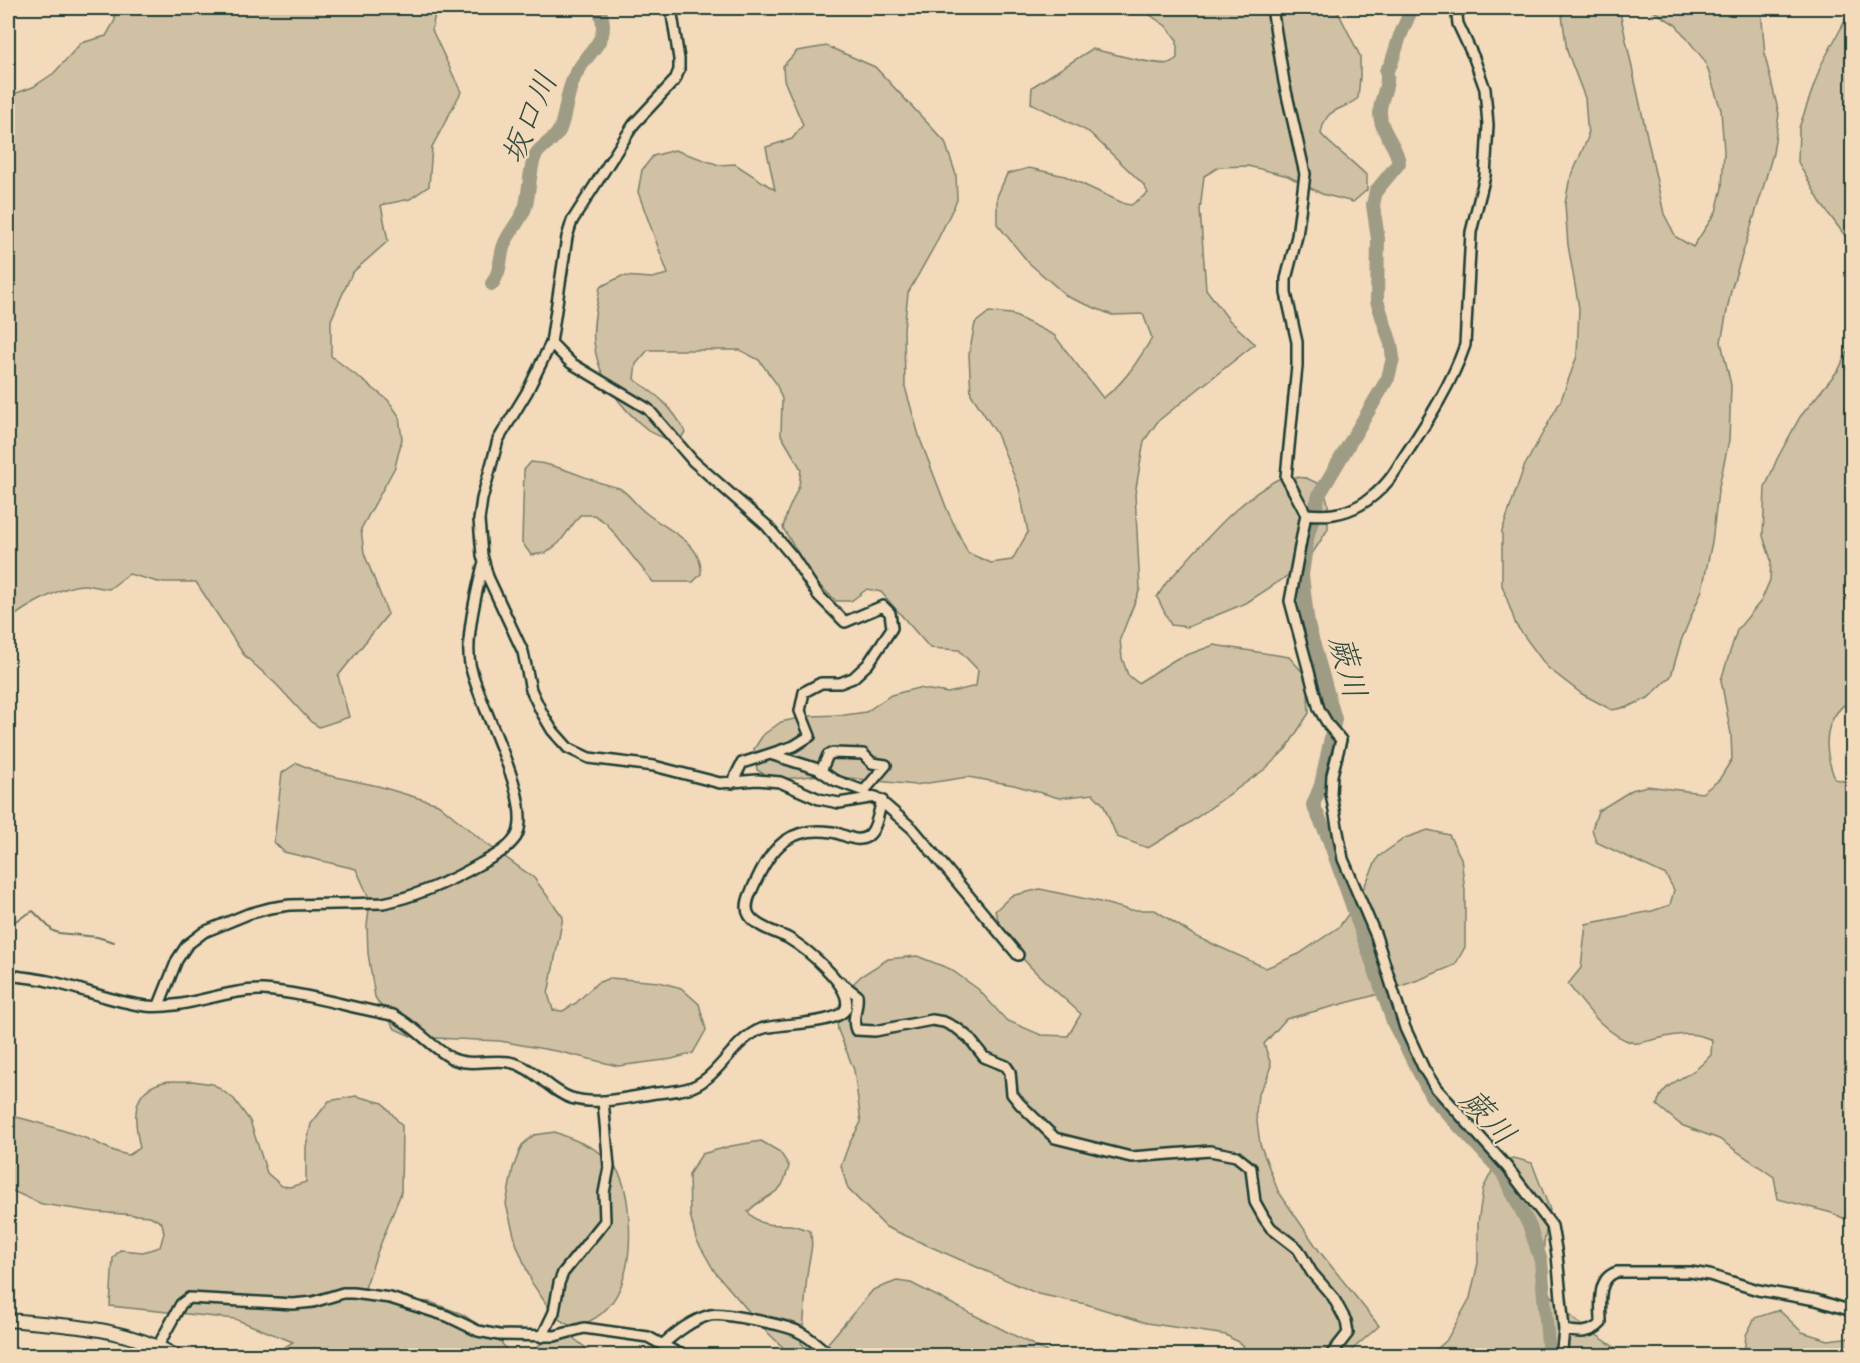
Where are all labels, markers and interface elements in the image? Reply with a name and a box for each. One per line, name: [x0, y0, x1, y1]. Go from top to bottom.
water label: 坂口川: [491, 66, 567, 170]
water label: 蕨川: [1320, 631, 1376, 703]
water label: 蕨川: [1451, 1080, 1525, 1154]

